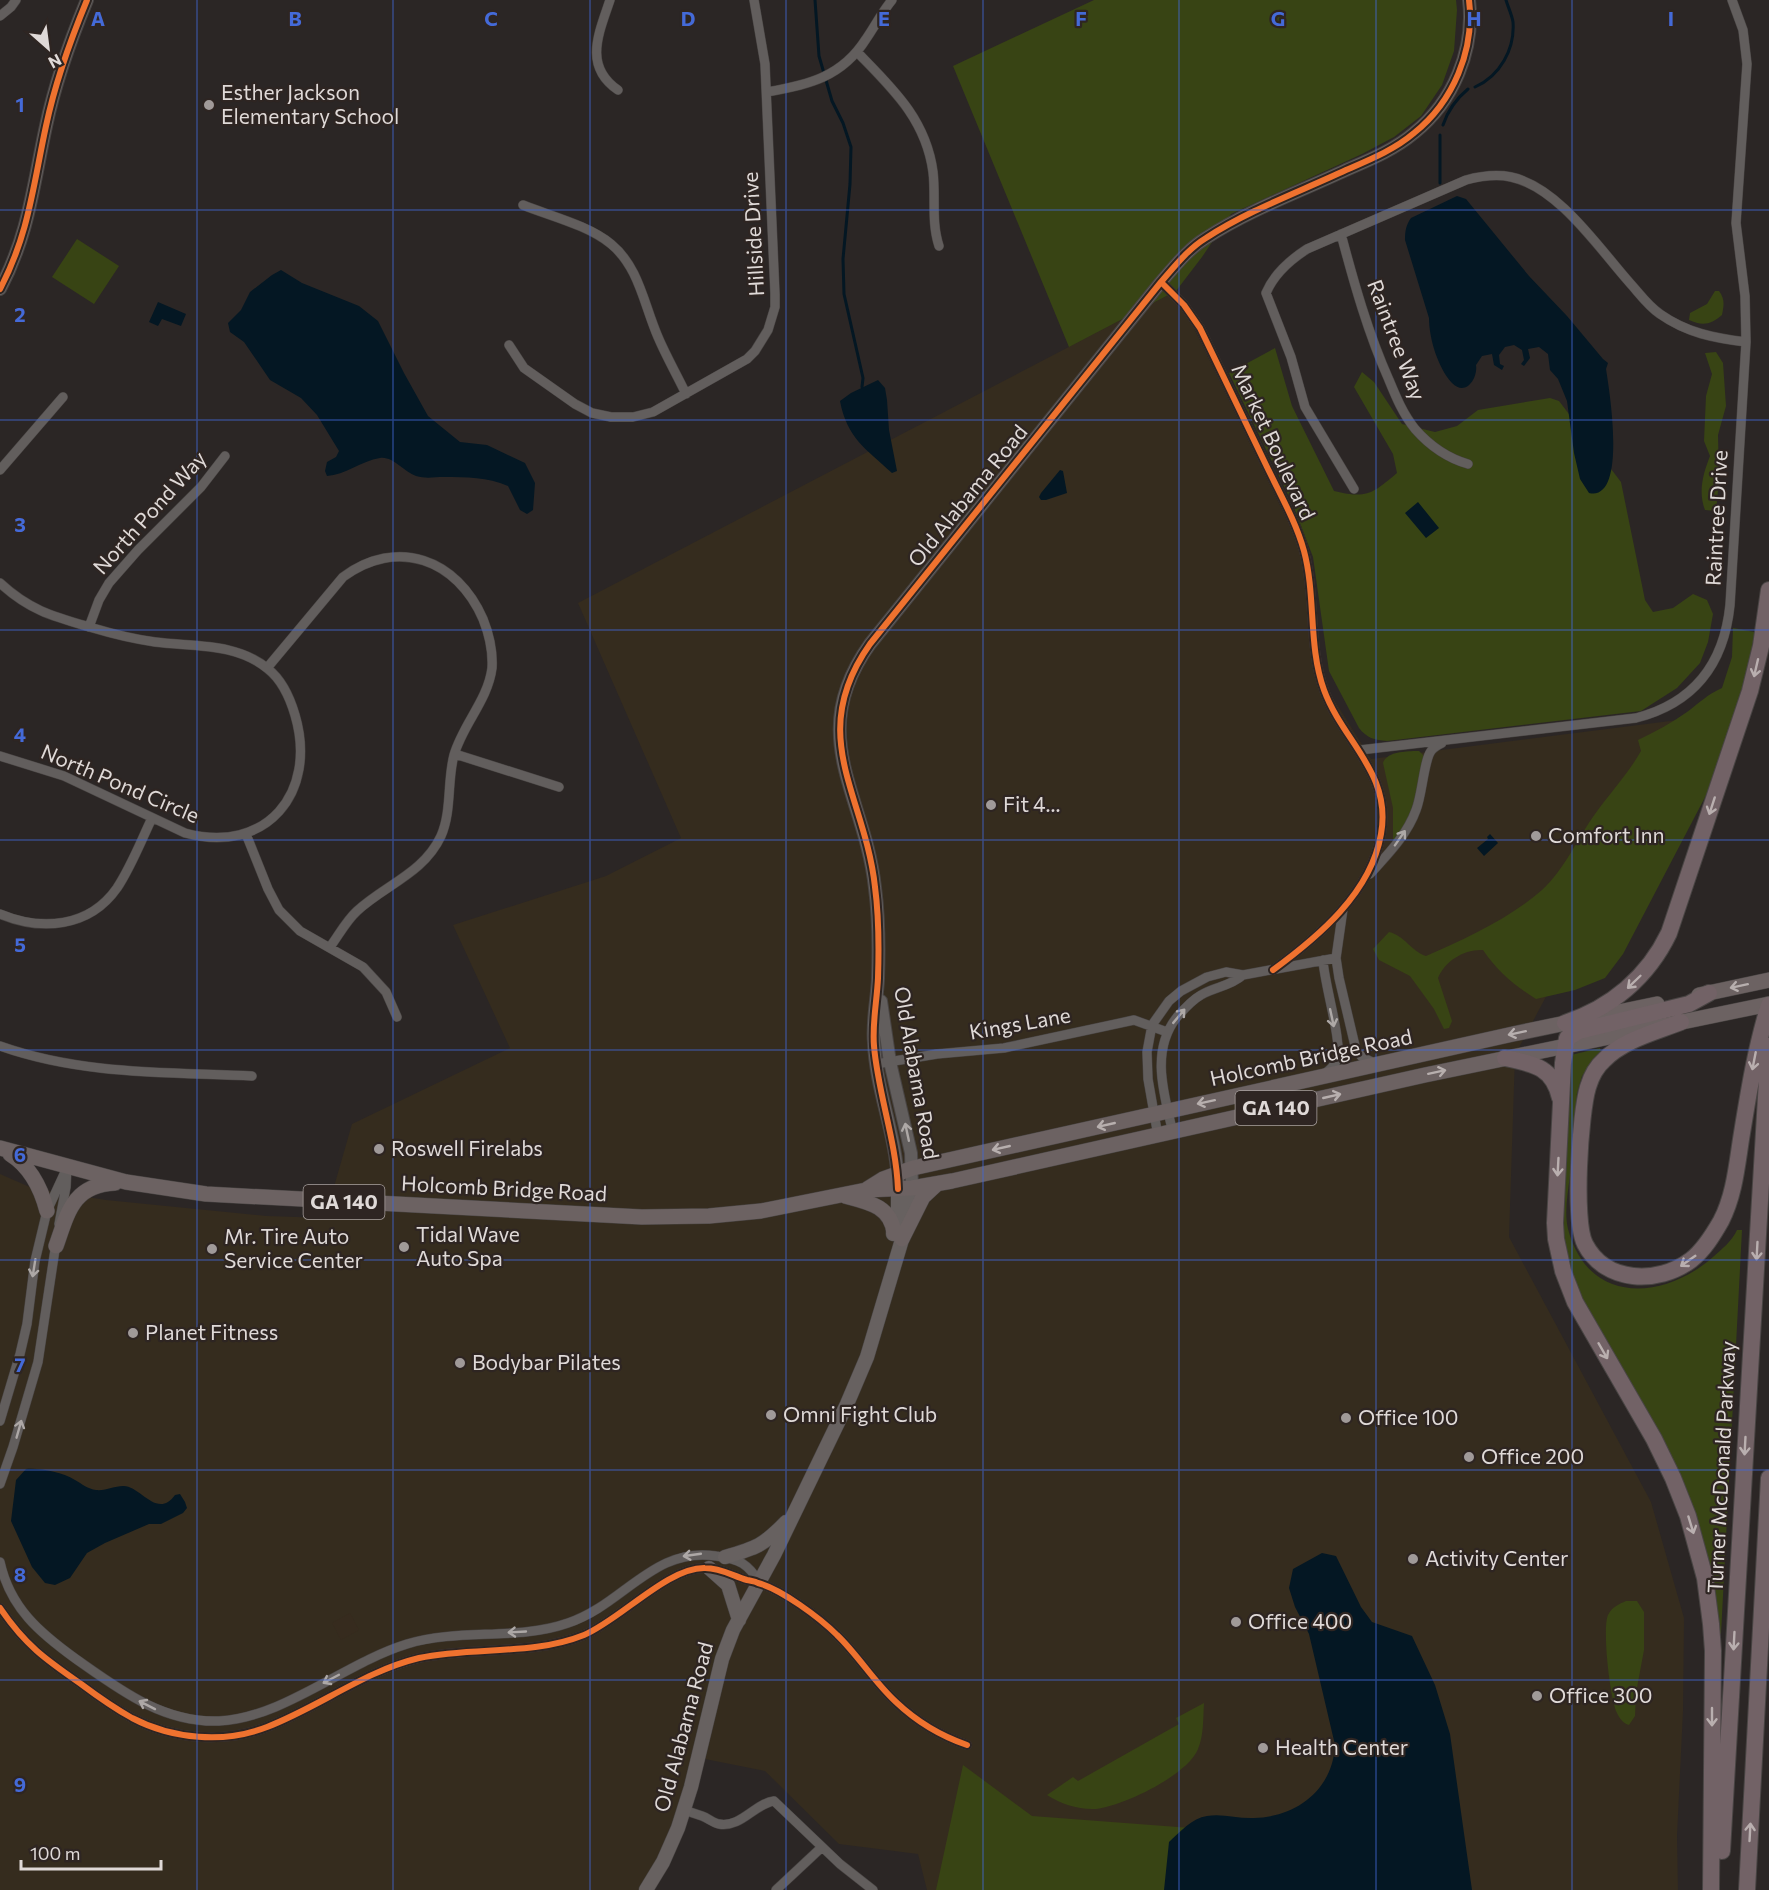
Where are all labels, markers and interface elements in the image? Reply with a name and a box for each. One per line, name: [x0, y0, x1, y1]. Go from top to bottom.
text: A: [91, 6, 105, 30]
text: B: [288, 6, 302, 30]
text: C: [484, 6, 498, 30]
text: D: [681, 6, 695, 30]
text: E: [878, 6, 890, 30]
text: F: [1075, 6, 1087, 30]
text: G: [1271, 6, 1285, 30]
text: H: [1467, 6, 1482, 30]
text: I: [1668, 6, 1674, 30]
north arrow: [18, 18, 78, 78]
text: N: [46, 50, 65, 73]
place label: Esther Jackson Elementary School: [221, 79, 399, 128]
text: 1: [15, 92, 25, 116]
marker: Esther Jackson Elementary School: [202, 98, 216, 112]
street label: Hillside Drive: [737, 171, 768, 297]
street label: Raintree Way: [1363, 276, 1432, 403]
text: 2: [14, 302, 26, 326]
street label: Market Boulevard: [1227, 359, 1321, 523]
street label: Old Alabama Road: [902, 419, 1032, 571]
street label: North Pond Way: [87, 445, 211, 579]
street label: Raintree Drive: [1699, 449, 1732, 586]
text: 3: [14, 512, 26, 536]
one-way arrow: [1749, 658, 1761, 677]
text: 4: [14, 722, 26, 746]
street label: North Pond Circle: [38, 738, 204, 827]
place label: Fit 4...: [1003, 791, 1060, 816]
one-way arrow: [1706, 796, 1717, 815]
marker: Fit 4...: [984, 798, 998, 812]
place label: Comfort Inn: [1548, 822, 1665, 847]
marker: Comfort Inn: [1529, 829, 1543, 843]
one-way arrow: [1394, 830, 1406, 846]
text: 5: [14, 932, 26, 956]
one-way arrow: [1627, 975, 1642, 990]
one-way arrow: [1730, 981, 1749, 993]
street label: Old Alabama Road: [890, 984, 945, 1161]
street label: Kings Lane: [967, 1001, 1072, 1044]
one-way arrow: [1172, 1008, 1185, 1024]
one-way arrow: [1327, 1008, 1339, 1027]
street label: Holcomb Bridge Road: [1207, 1023, 1414, 1090]
one-way arrow: [1507, 1028, 1526, 1040]
one-way arrow: [1748, 1051, 1759, 1071]
one-way arrow: [1427, 1066, 1447, 1077]
one-way arrow: [1322, 1089, 1341, 1101]
road number: GA 140: [1236, 1091, 1316, 1125]
one-way arrow: [1196, 1097, 1216, 1108]
one-way arrow: [1097, 1120, 1116, 1131]
one-way arrow: [901, 1123, 912, 1142]
place label: Roswell Firelabs: [391, 1135, 543, 1160]
text: 6: [14, 1142, 26, 1166]
marker: Roswell Firelabs: [372, 1142, 386, 1156]
one-way arrow: [991, 1143, 1010, 1155]
one-way arrow: [1553, 1156, 1564, 1176]
street label: Holcomb Bridge Road: [401, 1170, 608, 1205]
road number: GA 140: [304, 1185, 385, 1219]
place label: Tidal Wave Auto Spa: [416, 1221, 520, 1270]
place label: Mr. Tire Auto Service Center: [224, 1223, 363, 1272]
marker: Tidal Wave Auto Spa: [397, 1240, 411, 1254]
one-way arrow: [1751, 1241, 1762, 1261]
marker: Mr. Tire Auto Service Center: [205, 1242, 219, 1256]
one-way arrow: [1681, 1255, 1697, 1267]
one-way arrow: [29, 1258, 40, 1277]
place label: Planet Fitness: [145, 1319, 278, 1344]
marker: Planet Fitness: [126, 1326, 140, 1340]
street label: Turner McDonald Parkway: [1701, 1340, 1740, 1594]
one-way arrow: [1597, 1342, 1609, 1359]
place label: Bodybar Pilates: [472, 1349, 621, 1374]
text: 7: [15, 1352, 26, 1376]
marker: Bodybar Pilates: [453, 1356, 467, 1370]
place label: Omni Fight Club: [783, 1401, 937, 1426]
place label: Office 100: [1358, 1404, 1459, 1429]
marker: Omni Fight Club: [764, 1408, 778, 1422]
marker: Office 100: [1339, 1411, 1353, 1425]
one-way arrow: [13, 1420, 25, 1439]
one-way arrow: [1740, 1436, 1751, 1456]
place label: Office 200: [1481, 1443, 1584, 1468]
marker: Office 200: [1462, 1450, 1476, 1464]
one-way arrow: [1686, 1515, 1697, 1534]
place label: Activity Center: [1425, 1545, 1569, 1570]
one-way arrow: [682, 1549, 702, 1560]
marker: Activity Center: [1406, 1552, 1420, 1566]
text: 8: [14, 1562, 26, 1586]
place label: Office 400: [1248, 1608, 1352, 1633]
marker: Office 400: [1229, 1615, 1243, 1629]
one-way arrow: [508, 1626, 528, 1637]
one-way arrow: [1728, 1630, 1739, 1650]
street label: Old Alabama Road: [648, 1639, 717, 1814]
one-way arrow: [322, 1673, 340, 1685]
place label: Office 300: [1549, 1682, 1653, 1707]
marker: Office 300: [1530, 1689, 1544, 1703]
one-way arrow: [138, 1699, 156, 1711]
one-way arrow: [1706, 1707, 1718, 1727]
place label: Health Center: [1275, 1734, 1408, 1759]
marker: Health Center: [1256, 1741, 1270, 1755]
text: 9: [14, 1772, 26, 1796]
one-way arrow: [1745, 1822, 1756, 1842]
scale bar: [21, 1833, 160, 1871]
text: 100 m: [30, 1842, 80, 1864]

